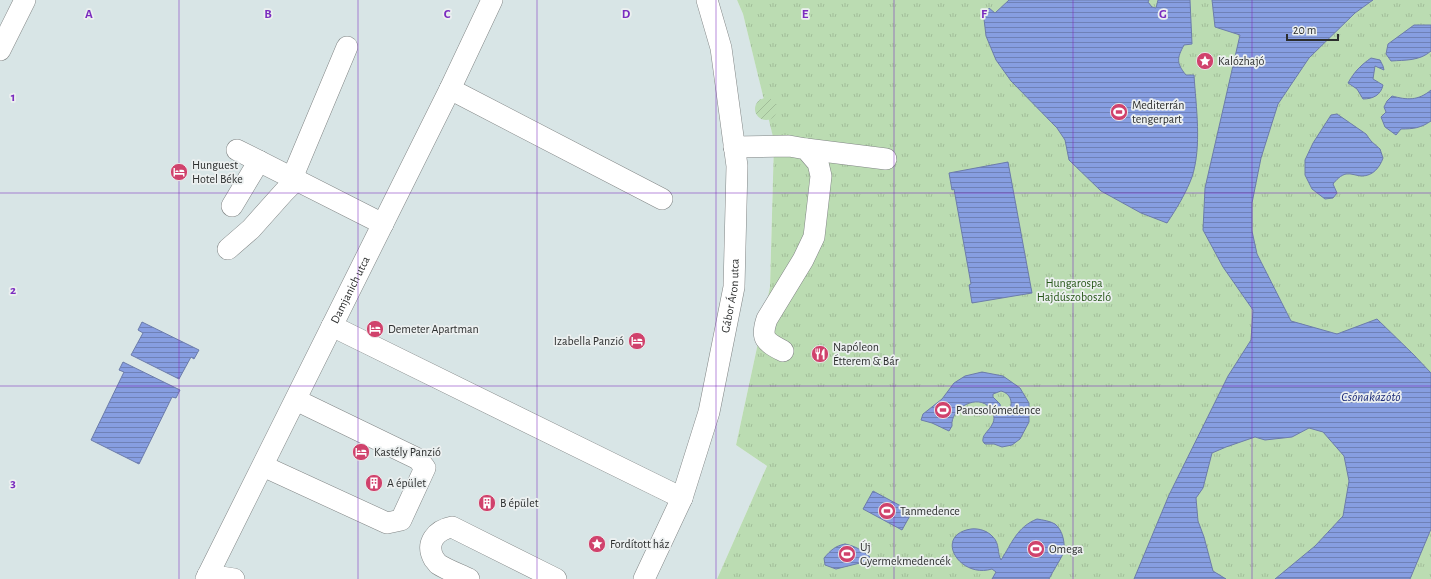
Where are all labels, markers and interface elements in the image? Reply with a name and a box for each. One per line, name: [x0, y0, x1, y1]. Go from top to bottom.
text: A: [85, 8, 93, 21]
text: B: [264, 8, 272, 21]
text: C: [444, 8, 451, 21]
text: D: [622, 8, 631, 21]
text: E: [802, 8, 809, 21]
text: F: [981, 8, 988, 21]
text: G: [1159, 8, 1167, 21]
scale bar: [1287, 16, 1338, 42]
text: 20 m: [1293, 24, 1316, 36]
place icon: Kalózhajó: [1195, 51, 1215, 71]
place label: Kalózhajó: [1218, 55, 1265, 68]
text: 1: [11, 91, 15, 104]
place label: Mediterrán tengerpart: [1132, 99, 1184, 125]
sports icon: Mediterrán tengerpart: [1109, 102, 1129, 122]
place label: Hunguest Hotel Béke: [192, 159, 243, 185]
hotel icon: Hunguest Hotel Béke: [169, 162, 189, 182]
street label: Damjanich utca: [328, 254, 372, 325]
street label: Gábor Áron utca: [719, 258, 741, 334]
park label: Hungarospa Hajdúszoboszló: [1037, 277, 1111, 304]
text: 2: [10, 284, 16, 297]
hotel icon: Demeter Apartman: [365, 319, 385, 339]
place label: Demeter Apartman: [388, 323, 479, 335]
hotel icon: Izabella Panzió: [627, 331, 647, 351]
place label: Izabella Panzió: [554, 335, 624, 347]
place label: Napóleon Étterem & Bár: [833, 341, 899, 367]
restaurant icon: Napóleon Étterem & Bár: [810, 344, 830, 364]
water label: Csónakázótó: [1341, 391, 1401, 404]
sports icon: Pancsolómedence: [933, 400, 953, 420]
place label: Pancsolómedence: [956, 404, 1040, 416]
hotel icon: Kastély Panzió: [351, 442, 371, 462]
place label: Kastély Panzió: [374, 446, 441, 459]
building icon: A épület: [364, 473, 384, 493]
text: 3: [10, 477, 16, 490]
place label: A épület: [387, 477, 426, 489]
building icon: B épület: [477, 493, 497, 513]
place label: B épület: [500, 497, 539, 509]
sports icon: Tanmedence: [877, 501, 897, 521]
place label: Tanmedence: [900, 505, 960, 517]
place icon: Fordított ház: [587, 534, 607, 554]
place label: Fordított ház: [610, 538, 670, 550]
sports icon: Omega: [1026, 539, 1046, 559]
place label: Új Gyermekmedencék: [860, 540, 951, 568]
place label: Omega: [1049, 543, 1083, 555]
sports icon: Új Gyermekmedencék: [837, 544, 857, 564]

